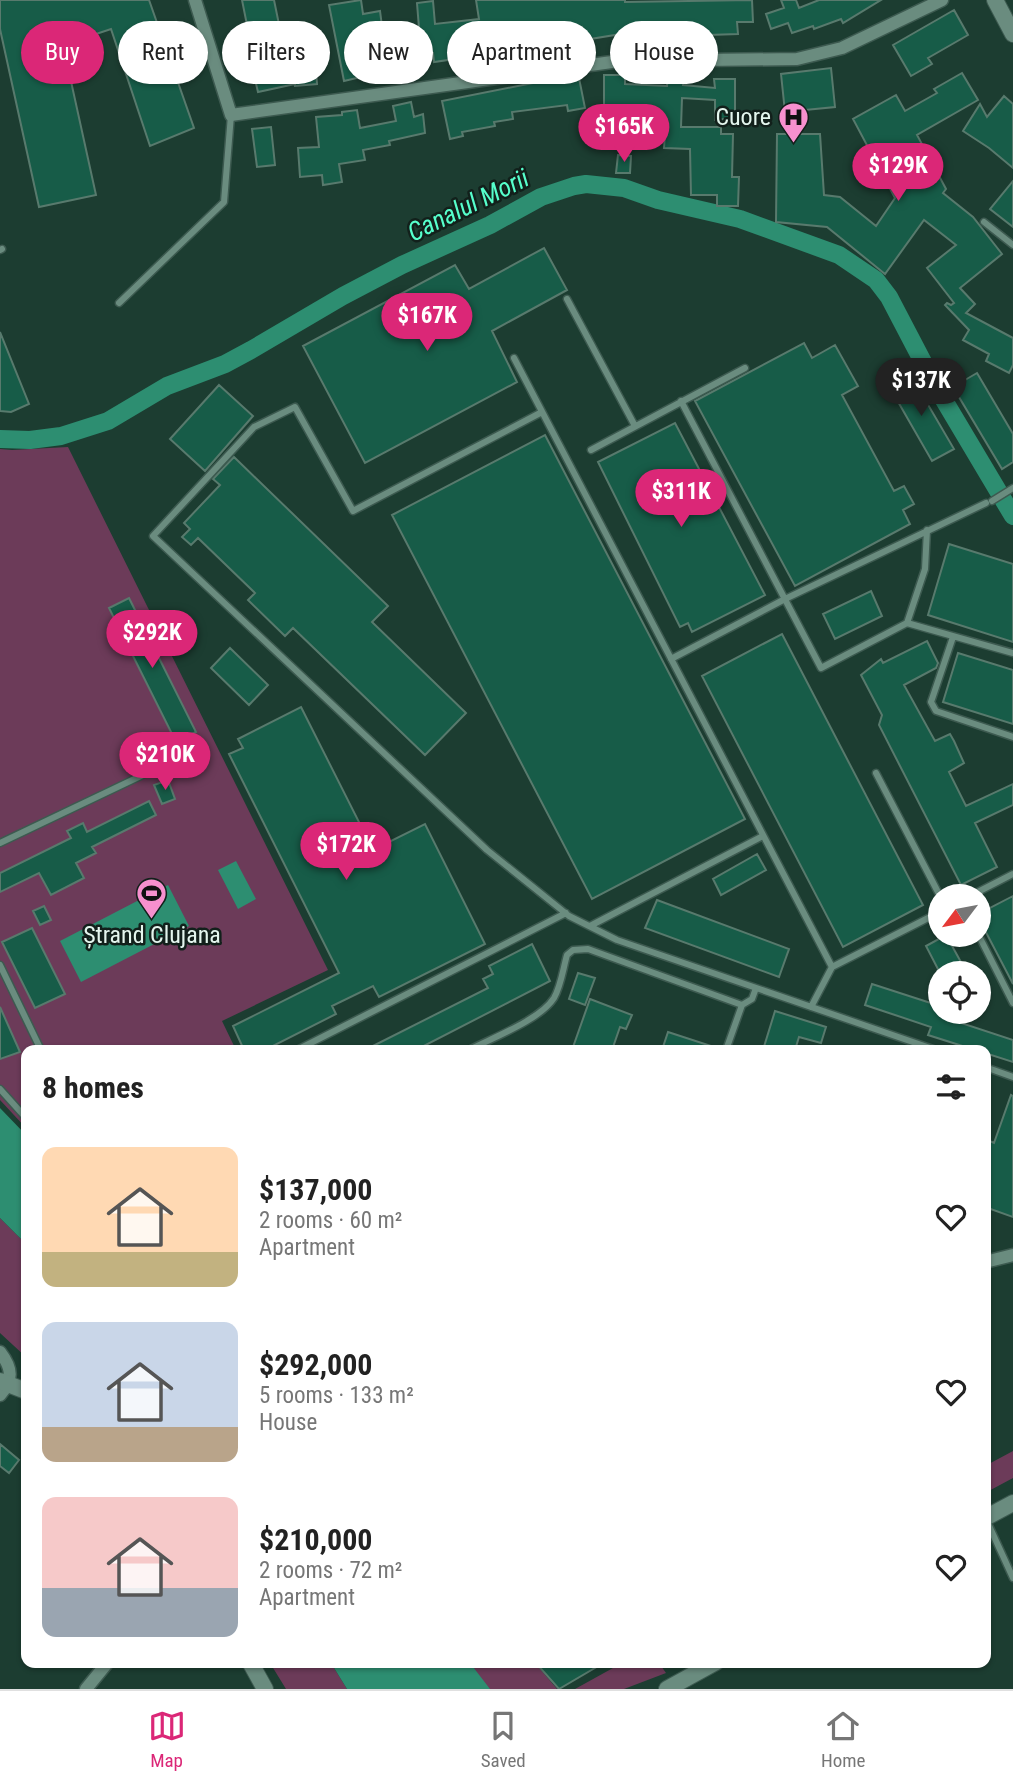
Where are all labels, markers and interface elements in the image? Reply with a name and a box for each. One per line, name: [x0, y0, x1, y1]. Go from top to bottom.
chip: Buy: [21, 21, 104, 84]
chip: Rent: [118, 21, 208, 84]
chip: Filters: [222, 21, 330, 84]
chip: New: [344, 21, 433, 84]
chip: Apartment: [447, 21, 596, 84]
chip: House: [610, 21, 718, 84]
hospital icon: Cuore: [777, 100, 811, 144]
place label: Cuore: [715, 103, 771, 131]
pin: $165K: [575, 104, 673, 164]
text: $165K: [594, 113, 654, 140]
pin: $129K: [849, 144, 947, 203]
text: $129K: [868, 152, 928, 179]
water label: Canalul Morii: [402, 163, 534, 247]
pin: $167K: [378, 294, 476, 353]
text: $167K: [397, 302, 457, 329]
pin: $137K: [872, 358, 970, 418]
text: $137K: [891, 367, 951, 394]
pin: $311K: [632, 470, 730, 529]
text: $311K: [651, 478, 711, 505]
pin: $292K: [103, 610, 201, 670]
text: $292K: [122, 619, 182, 646]
pin: $210K: [116, 732, 214, 792]
text: $210K: [135, 741, 195, 768]
pin: $172K: [297, 822, 395, 882]
text: $172K: [316, 831, 376, 858]
sports icon: Ștrand Clujana: [135, 876, 169, 920]
north arrow: [928, 884, 990, 947]
map controls: [928, 884, 991, 1024]
place label: Ștrand Clujana: [83, 921, 221, 949]
button: locate: [928, 961, 991, 1024]
icon: filters: [932, 1068, 970, 1106]
text: 8 homes: [42, 1070, 144, 1105]
text: $137,000: [259, 1172, 372, 1207]
icon: home: [98, 1175, 182, 1259]
icon: heart: [932, 1198, 970, 1236]
text: 2 rooms · 60 m²: [259, 1207, 402, 1234]
text: Apartment: [259, 1234, 355, 1261]
text: $292,000: [259, 1347, 372, 1382]
icon: home: [98, 1350, 182, 1434]
icon: heart: [932, 1373, 970, 1411]
text: 5 rooms · 133 m²: [259, 1382, 414, 1409]
text: House: [259, 1409, 317, 1436]
text: $210,000: [259, 1522, 372, 1557]
icon: home: [98, 1525, 182, 1609]
icon: heart: [932, 1548, 970, 1586]
text: 2 rooms · 72 m²: [259, 1557, 402, 1584]
text: Apartment: [259, 1584, 355, 1611]
tab: Map: [148, 1707, 186, 1772]
tab: Saved: [481, 1707, 526, 1772]
tab: Home: [821, 1707, 865, 1772]

